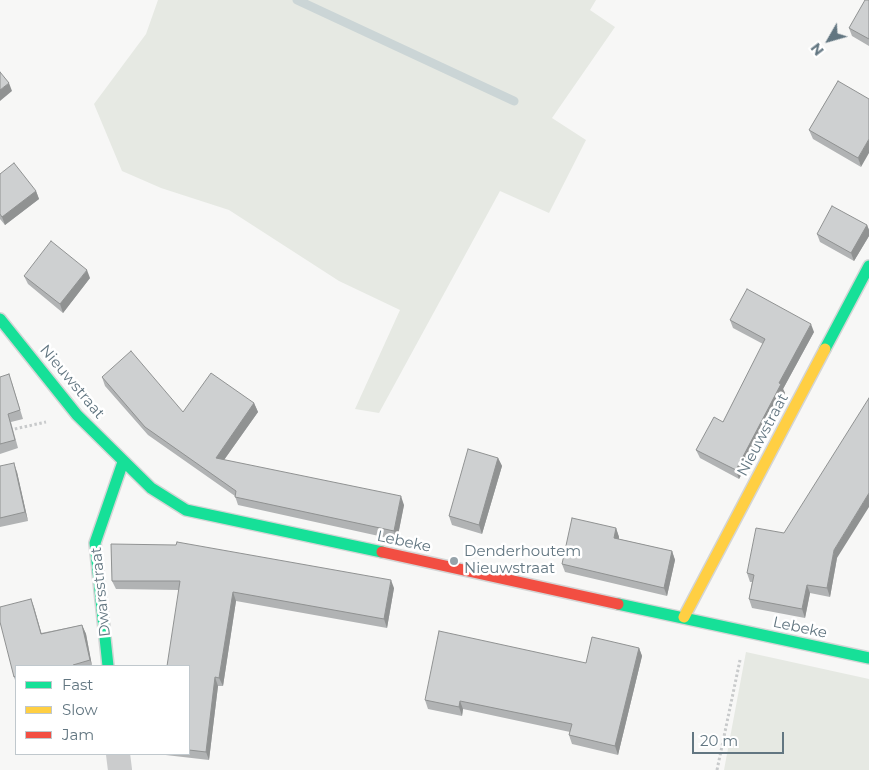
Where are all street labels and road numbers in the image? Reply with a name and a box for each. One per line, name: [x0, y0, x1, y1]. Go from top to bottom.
street label: Nieuwstraat: [36, 341, 108, 423]
street label: Nieuwstraat: [734, 391, 792, 479]
street label: Lebeke: [375, 528, 433, 556]
street label: Dwarsstraat: [87, 546, 115, 638]
street label: Lebeke: [771, 614, 829, 642]

